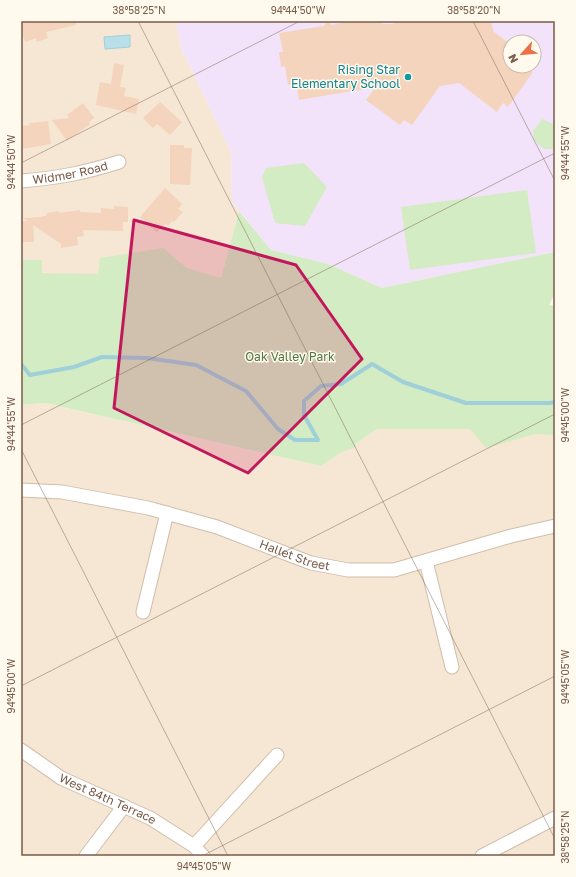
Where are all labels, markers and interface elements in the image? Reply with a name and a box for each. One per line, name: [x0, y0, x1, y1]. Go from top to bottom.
text: 38°58'25"N: [112, 4, 166, 16]
text: 94°44'50"W: [271, 4, 326, 16]
text: 38°58'20"N: [447, 4, 501, 16]
north arrow: [502, 34, 542, 74]
text: N: [505, 52, 520, 65]
place label: Rising Star Elementary School: [291, 62, 400, 91]
marker: Rising Star Elementary School: [403, 72, 413, 82]
text: 94°44'55"W: [559, 125, 571, 180]
text: 94°44'50"W: [5, 134, 17, 189]
street label: Widmer Road: [32, 158, 109, 187]
park label: Oak Valley Park: [245, 349, 335, 364]
text: 94°45'00"W: [559, 387, 571, 442]
text: 94°44'55"W: [5, 396, 17, 451]
street label: Hallet Street: [257, 536, 332, 573]
text: 94°45'05"W: [559, 649, 571, 704]
text: 94°45'00"W: [5, 658, 17, 713]
street label: West 84th Terrace: [57, 770, 159, 827]
text: 38°58'25"N: [559, 810, 571, 864]
text: 94°45'05"W: [177, 860, 232, 872]

